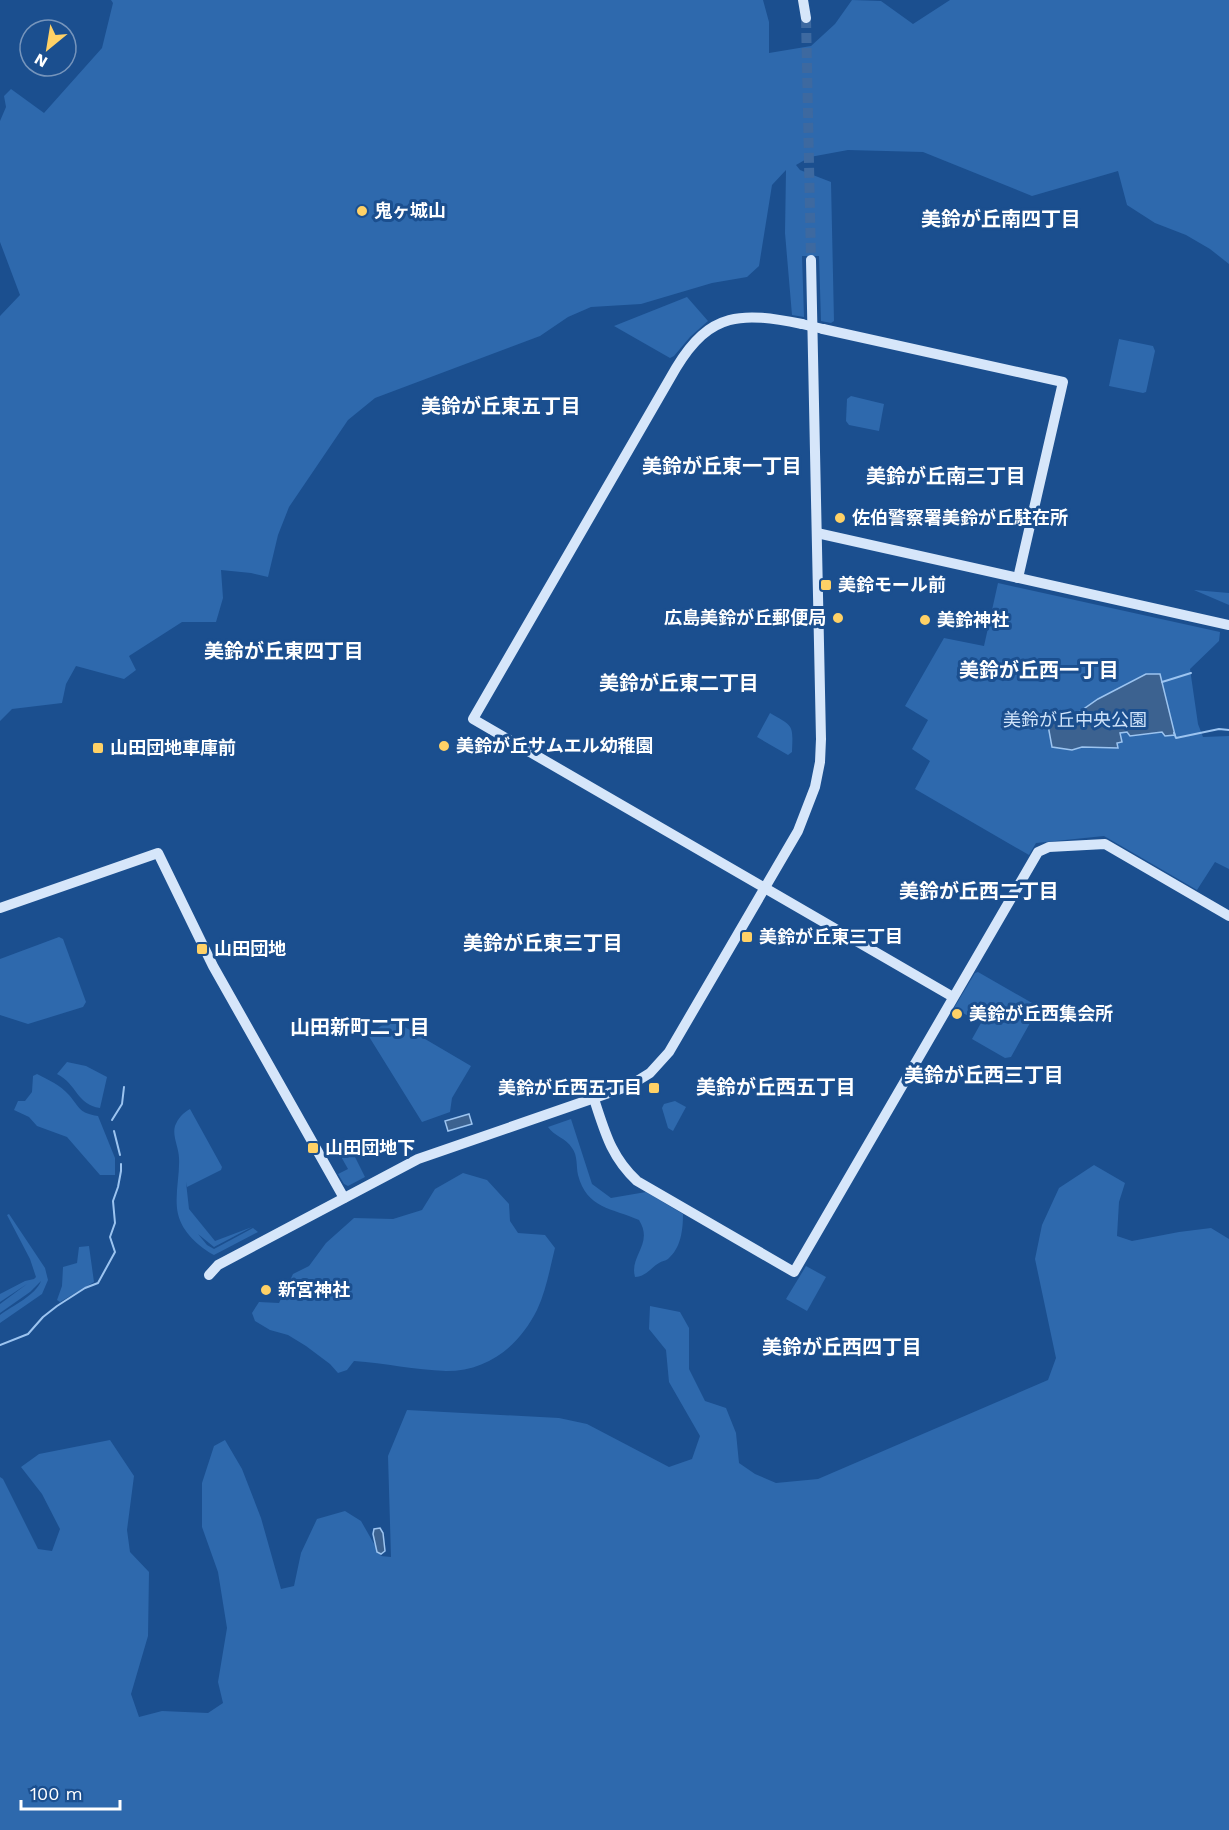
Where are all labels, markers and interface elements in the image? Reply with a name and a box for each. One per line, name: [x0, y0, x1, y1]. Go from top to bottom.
north arrow: [18, 18, 78, 78]
text: N: [31, 49, 51, 72]
place label: 鬼ヶ城山: [374, 200, 446, 221]
marker: 鬼ヶ城山: [355, 204, 369, 218]
district label: 美鈴が丘南四丁目: [921, 207, 1081, 231]
district label: 美鈴が丘東五丁目: [421, 394, 581, 418]
district label: 美鈴が丘東一丁目: [642, 454, 802, 478]
district label: 美鈴が丘南三丁目: [866, 464, 1026, 488]
place label: 佐伯警察署美鈴が丘駐在所: [852, 507, 1068, 528]
marker: 佐伯警察署美鈴が丘駐在所: [833, 511, 847, 525]
place label: 美鈴モール前: [838, 574, 946, 595]
marker: 美鈴モール前: [819, 578, 833, 592]
place label: 広島美鈴が丘郵便局: [664, 607, 826, 628]
place label: 美鈴神社: [937, 609, 1009, 630]
marker: 広島美鈴が丘郵便局: [831, 611, 845, 625]
marker: 美鈴神社: [918, 613, 932, 627]
district label: 美鈴が丘東四丁目: [204, 639, 364, 663]
district label: 美鈴が丘西一丁目: [959, 658, 1119, 682]
district label: 美鈴が丘東二丁目: [599, 671, 759, 695]
park label: 美鈴が丘中央公園: [1003, 709, 1147, 730]
place label: 美鈴が丘サムエル幼稚園: [456, 735, 654, 756]
place label: 山田団地車庫前: [110, 737, 236, 758]
marker: 美鈴が丘サムエル幼稚園: [437, 739, 451, 753]
marker: 山田団地車庫前: [91, 741, 105, 755]
district label: 美鈴が丘西二丁目: [899, 879, 1059, 903]
place label: 美鈴が丘東三丁目: [759, 926, 903, 947]
marker: 美鈴が丘東三丁目: [740, 930, 754, 944]
district label: 美鈴が丘東三丁目: [463, 931, 623, 955]
place label: 山田団地: [214, 938, 286, 959]
marker: 山田団地: [195, 942, 209, 956]
place label: 美鈴が丘西集会所: [969, 1003, 1113, 1024]
marker: 美鈴が丘西集会所: [950, 1007, 964, 1021]
district label: 山田新町二丁目: [290, 1015, 430, 1039]
district label: 美鈴が丘西三丁目: [904, 1063, 1064, 1087]
district label: 美鈴が丘西五丁目: [696, 1075, 856, 1099]
place label: 美鈴が丘西五丁目: [498, 1077, 642, 1098]
marker: 美鈴が丘西五丁目: [647, 1081, 661, 1095]
place label: 山田団地下: [325, 1137, 415, 1158]
marker: 山田団地下: [306, 1141, 320, 1155]
place label: 新宮神社: [278, 1279, 350, 1300]
marker: 新宮神社: [259, 1283, 273, 1297]
district label: 美鈴が丘西四丁目: [762, 1335, 922, 1359]
scale bar: [21, 1773, 120, 1811]
text: 100 m: [30, 1783, 83, 1804]

